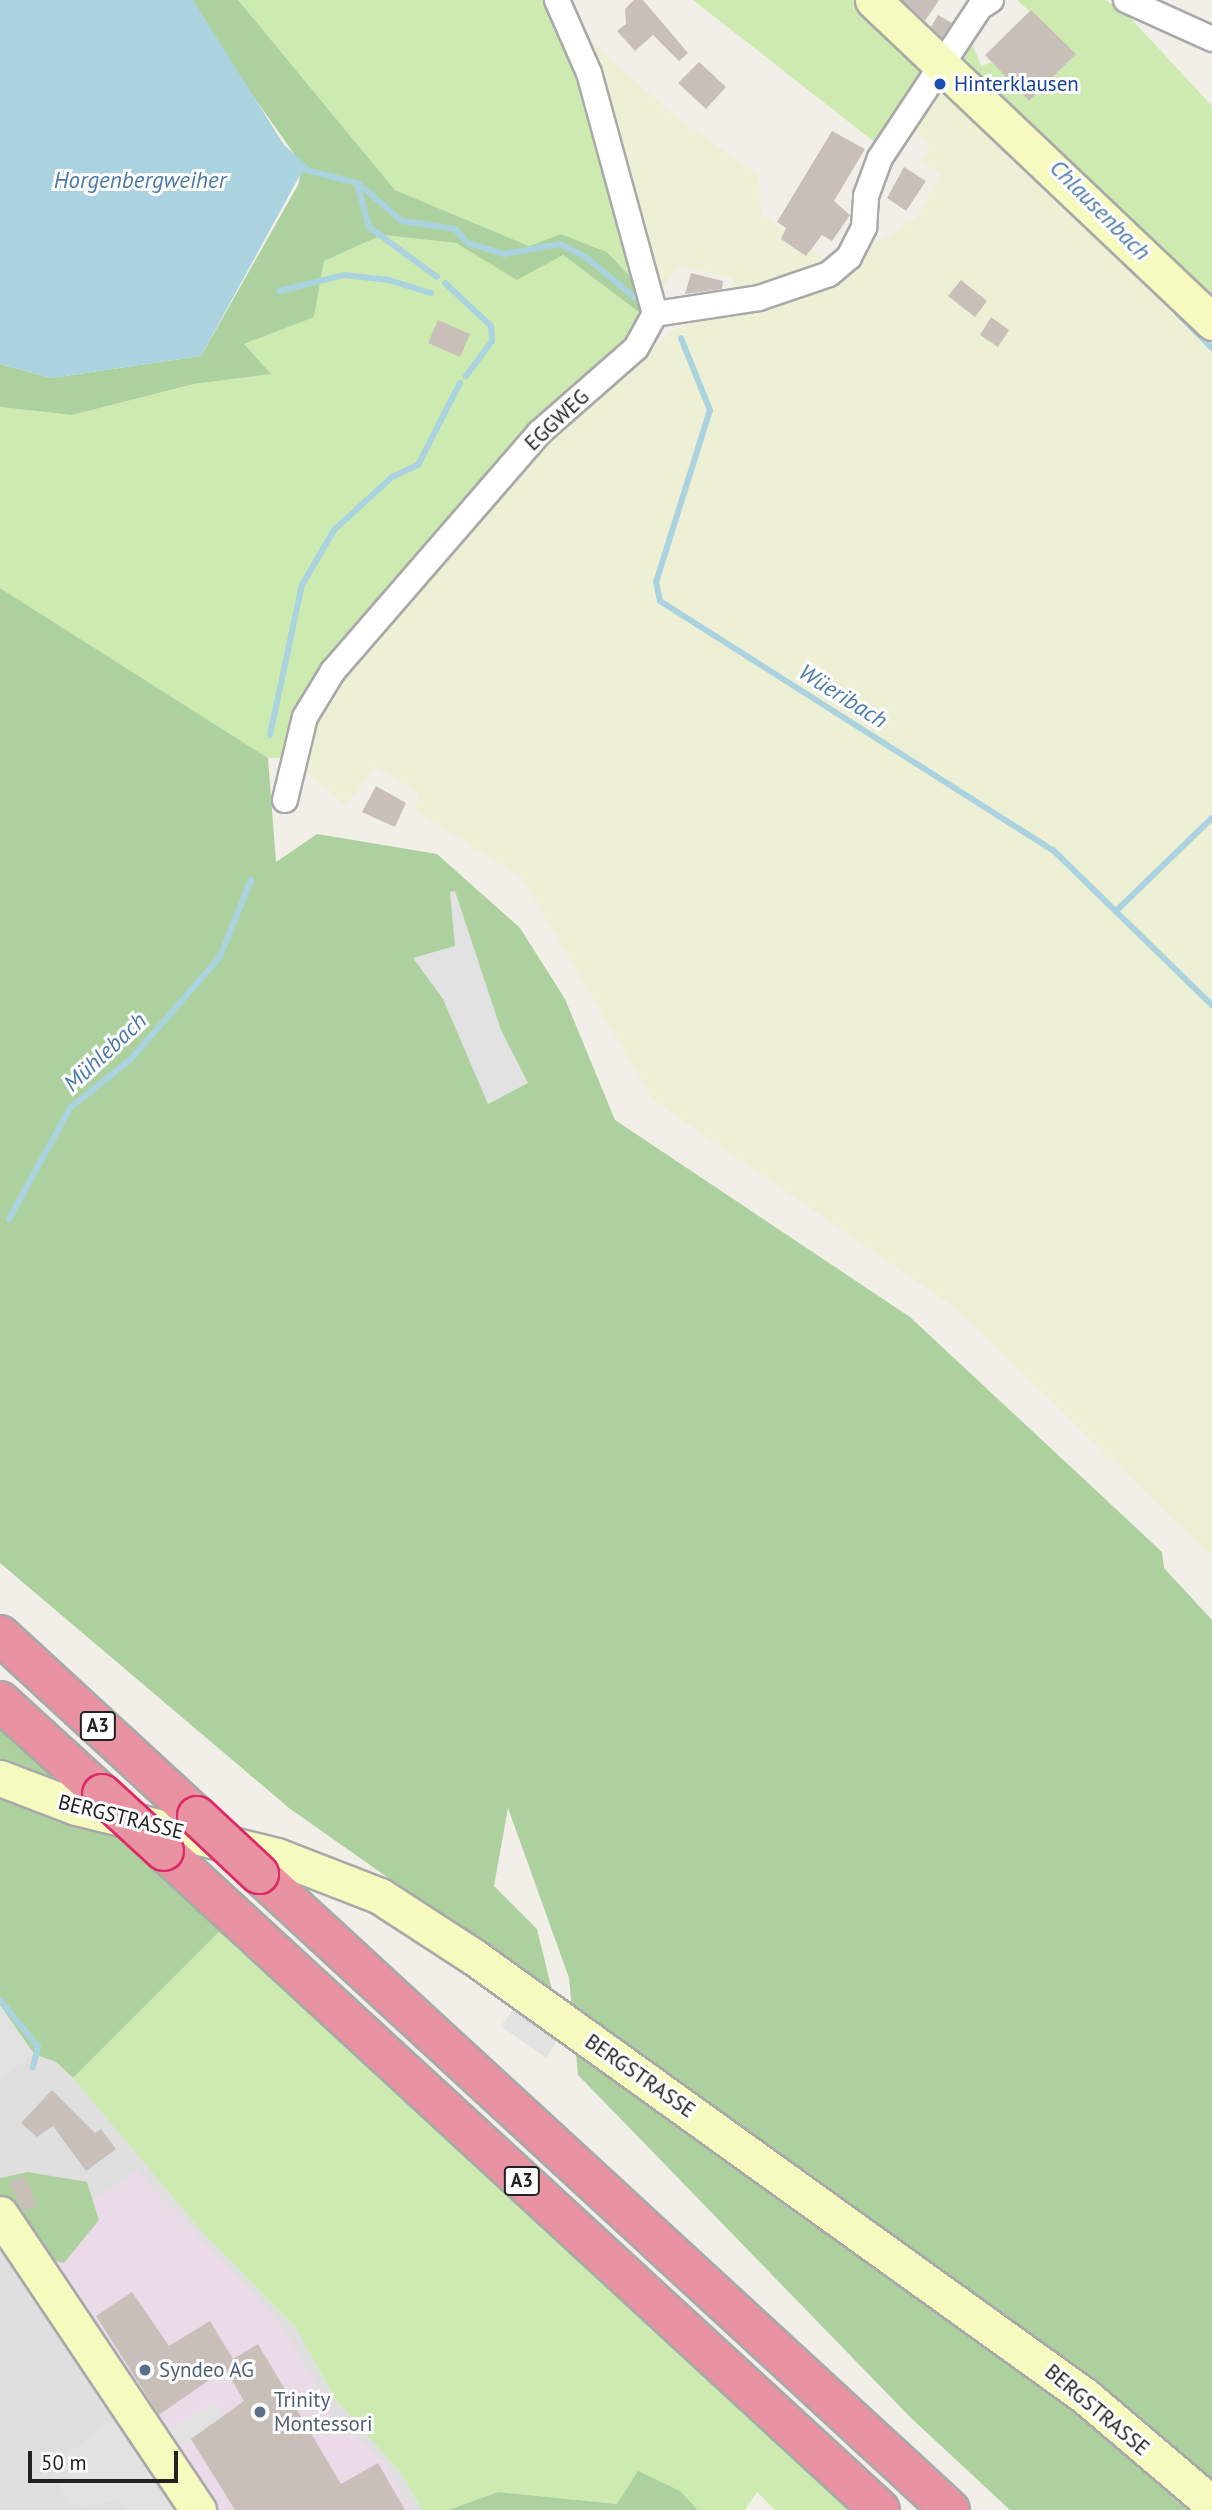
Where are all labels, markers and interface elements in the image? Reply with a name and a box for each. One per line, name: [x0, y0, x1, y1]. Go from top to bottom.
place label: Hinterklausen: [954, 71, 1079, 97]
marker: Hinterklausen: [932, 76, 948, 92]
water label: Chlausenbach: [1044, 154, 1156, 266]
water label: Horgenbergweiher: [54, 166, 226, 194]
street label: EGGWEG: [520, 384, 594, 456]
water label: Wüeribach: [794, 658, 892, 734]
water label: Mühlebach: [58, 1007, 152, 1097]
road number: A3: [79, 1710, 117, 1742]
street label: BERGSTRASSE: [56, 1789, 186, 1845]
street label: BERGSTRASSE: [580, 2029, 700, 2123]
road number: A3: [503, 2166, 541, 2196]
place label: Syndeo AG: [159, 2357, 255, 2383]
street label: BERGSTRASSE: [1040, 2359, 1154, 2461]
marker: Syndeo AG: [137, 2362, 153, 2378]
place label: Trinity Montessori: [274, 2387, 373, 2437]
marker: Trinity Montessori: [252, 2404, 268, 2420]
scale bar: [32, 2436, 182, 2480]
text: 50 m: [41, 2449, 87, 2476]

